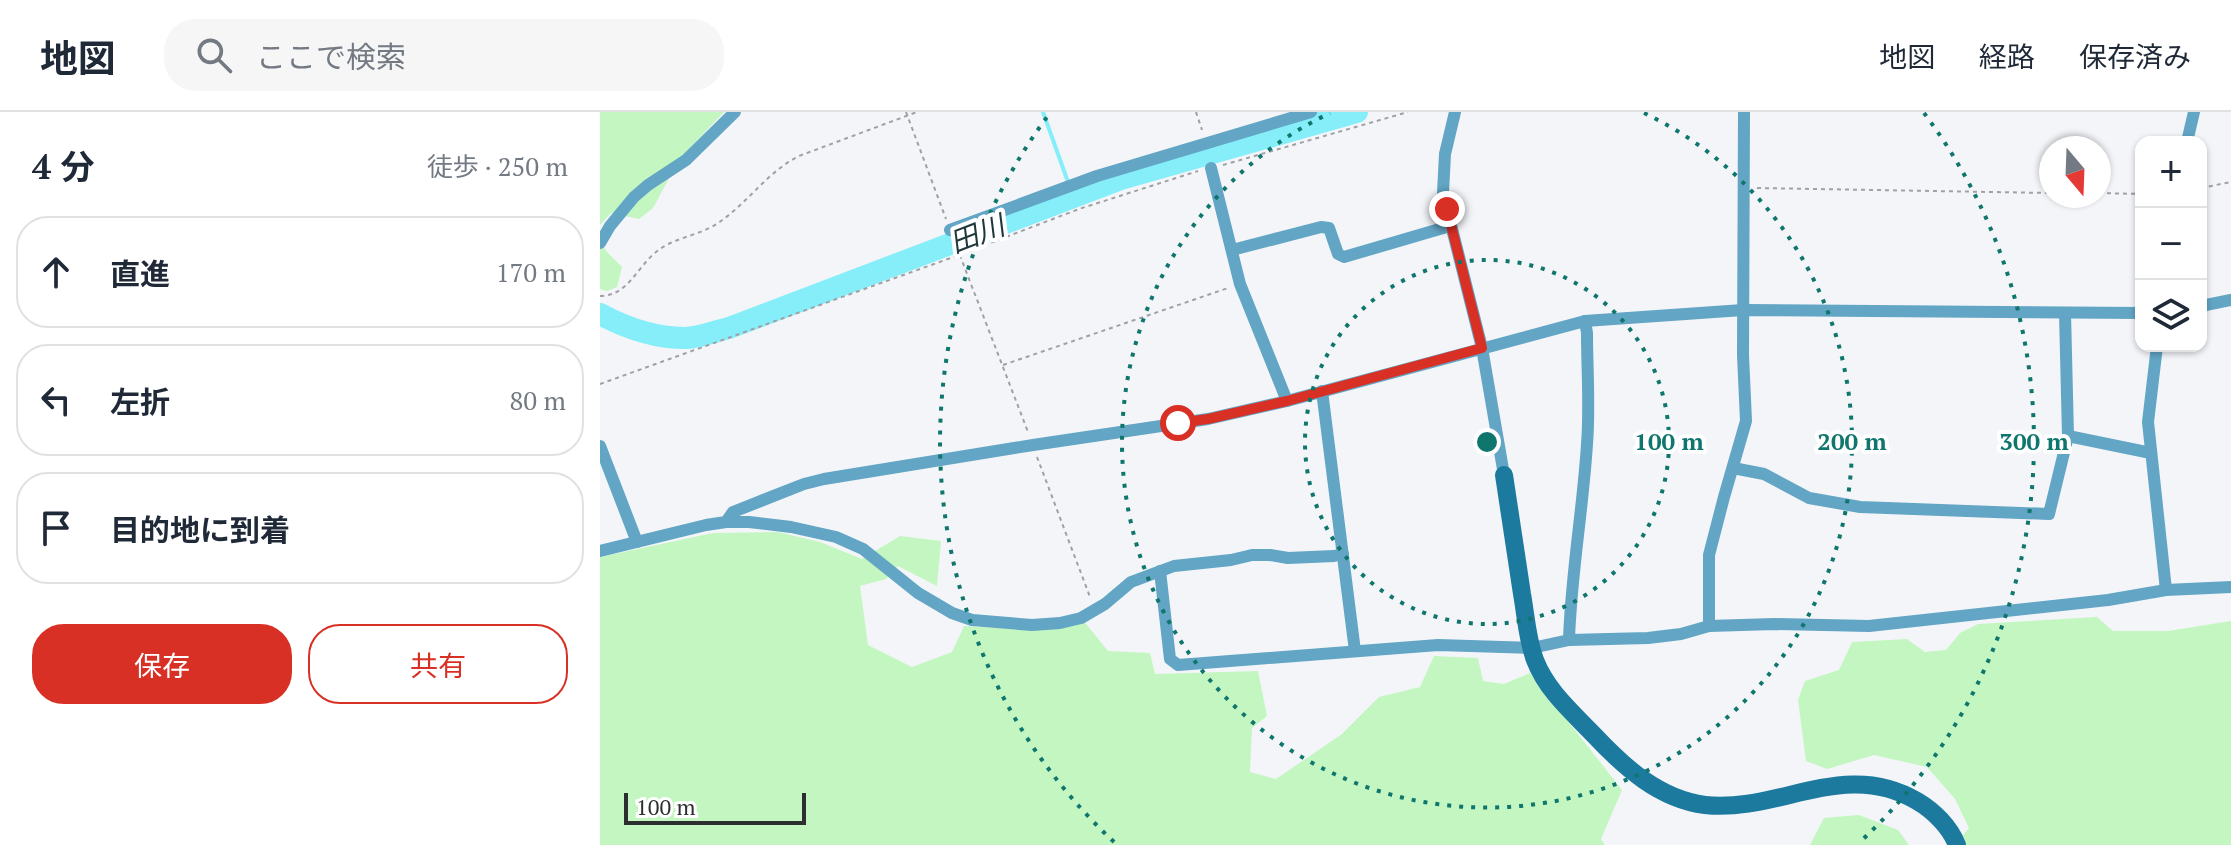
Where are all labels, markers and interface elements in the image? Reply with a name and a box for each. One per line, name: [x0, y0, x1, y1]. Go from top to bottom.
search box: [164, 19, 724, 91]
text: 地図: [40, 33, 116, 83]
icon: search: [192, 33, 236, 77]
text: ここで検索: [256, 37, 406, 77]
text: 地図: [1879, 38, 1935, 75]
text: 経路: [1979, 38, 2035, 75]
text: 保存済み: [2079, 38, 2191, 75]
north arrow: [2039, 136, 2111, 208]
map controls: [2135, 136, 2207, 352]
button: +: [2135, 136, 2207, 208]
text: 4 分: [32, 144, 94, 189]
text: 徒歩 · 250 m: [427, 149, 568, 183]
route end: [1429, 191, 1465, 227]
water label: 田川: [944, 205, 1012, 261]
button: −: [2135, 208, 2207, 280]
icon: ahead: [34, 250, 78, 294]
text: 直進: [110, 254, 170, 294]
text: 170 m: [496, 255, 566, 289]
button: layers: [2135, 280, 2207, 352]
icon: left: [34, 378, 78, 422]
text: 左折: [110, 382, 170, 422]
text: 80 m: [510, 383, 566, 417]
route start: [1160, 405, 1196, 441]
text: 100 m: [1634, 425, 1704, 457]
text: 200 m: [1817, 425, 1887, 457]
text: 300 m: [1999, 425, 2069, 457]
centre of rings: [1473, 428, 1501, 456]
icon: arrive: [34, 506, 78, 550]
text: 目的地に到着: [110, 510, 290, 550]
button: 保存: [32, 624, 292, 704]
button: 共有: [308, 624, 568, 704]
scale bar: [624, 789, 806, 825]
text: 100 m: [636, 792, 696, 821]

